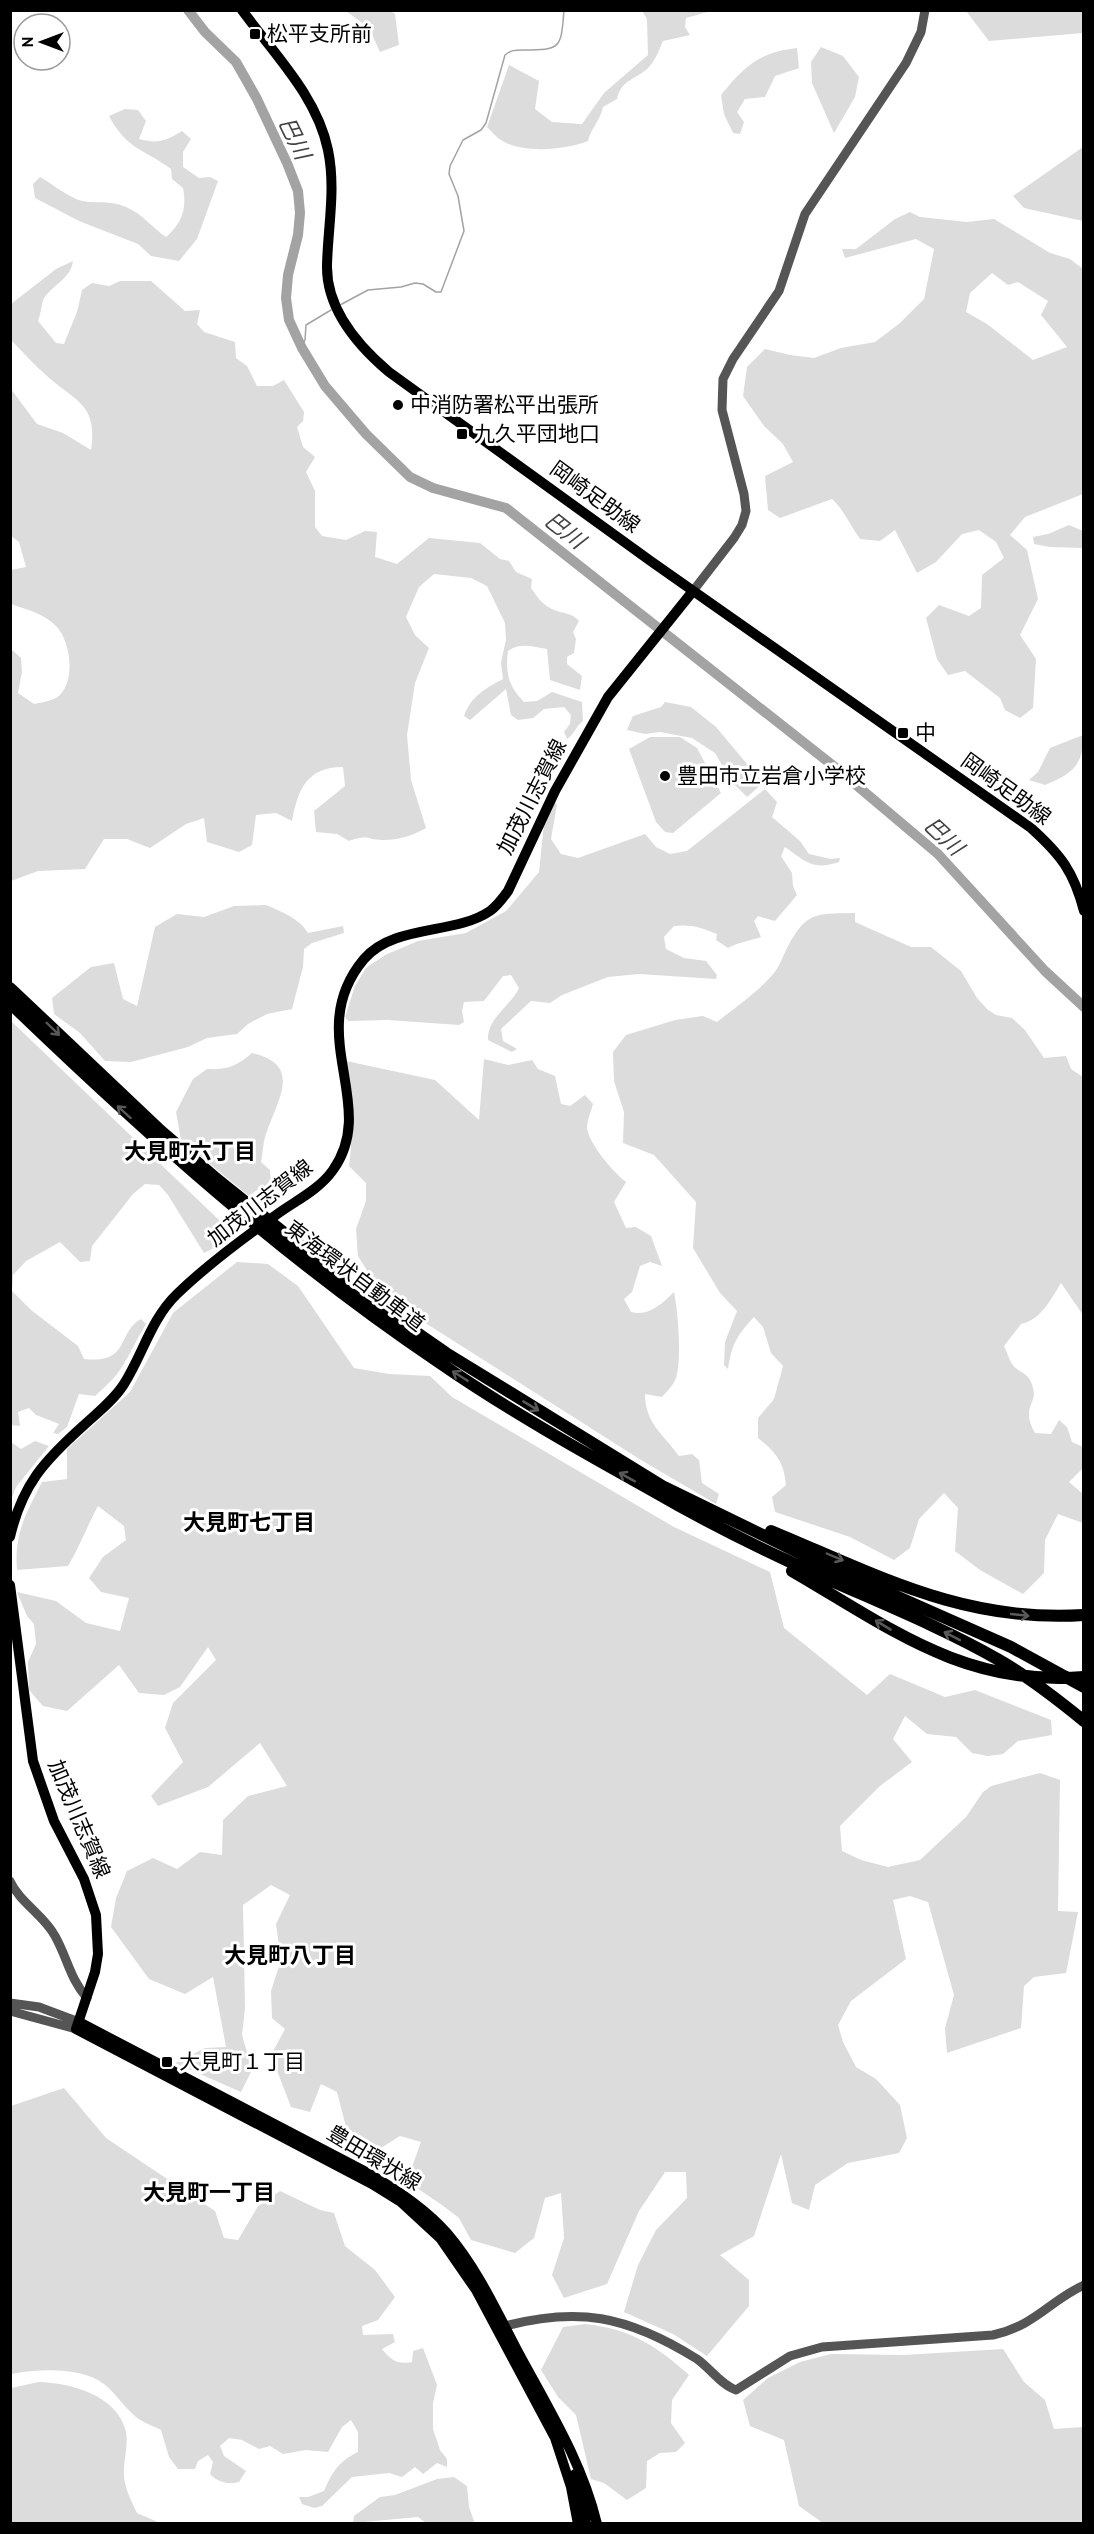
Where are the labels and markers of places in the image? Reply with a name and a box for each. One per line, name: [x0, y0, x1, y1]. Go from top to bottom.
place label: 松平支所前: [267, 20, 372, 47]
marker: 松平支所前: [248, 27, 262, 41]
place label: 中消防署松平出張所: [410, 391, 599, 418]
marker: 中消防署松平出張所: [391, 398, 405, 412]
place label: 九久平団地口: [474, 420, 600, 447]
marker: 九久平団地口: [455, 427, 469, 441]
place label: 中: [915, 719, 936, 746]
marker: 中: [896, 726, 910, 740]
place label: 豊田市立岩倉小学校: [677, 762, 866, 789]
marker: 豊田市立岩倉小学校: [658, 769, 672, 783]
place label: 大見町１丁目: [179, 2048, 305, 2075]
marker: 大見町１丁目: [160, 2055, 174, 2069]

